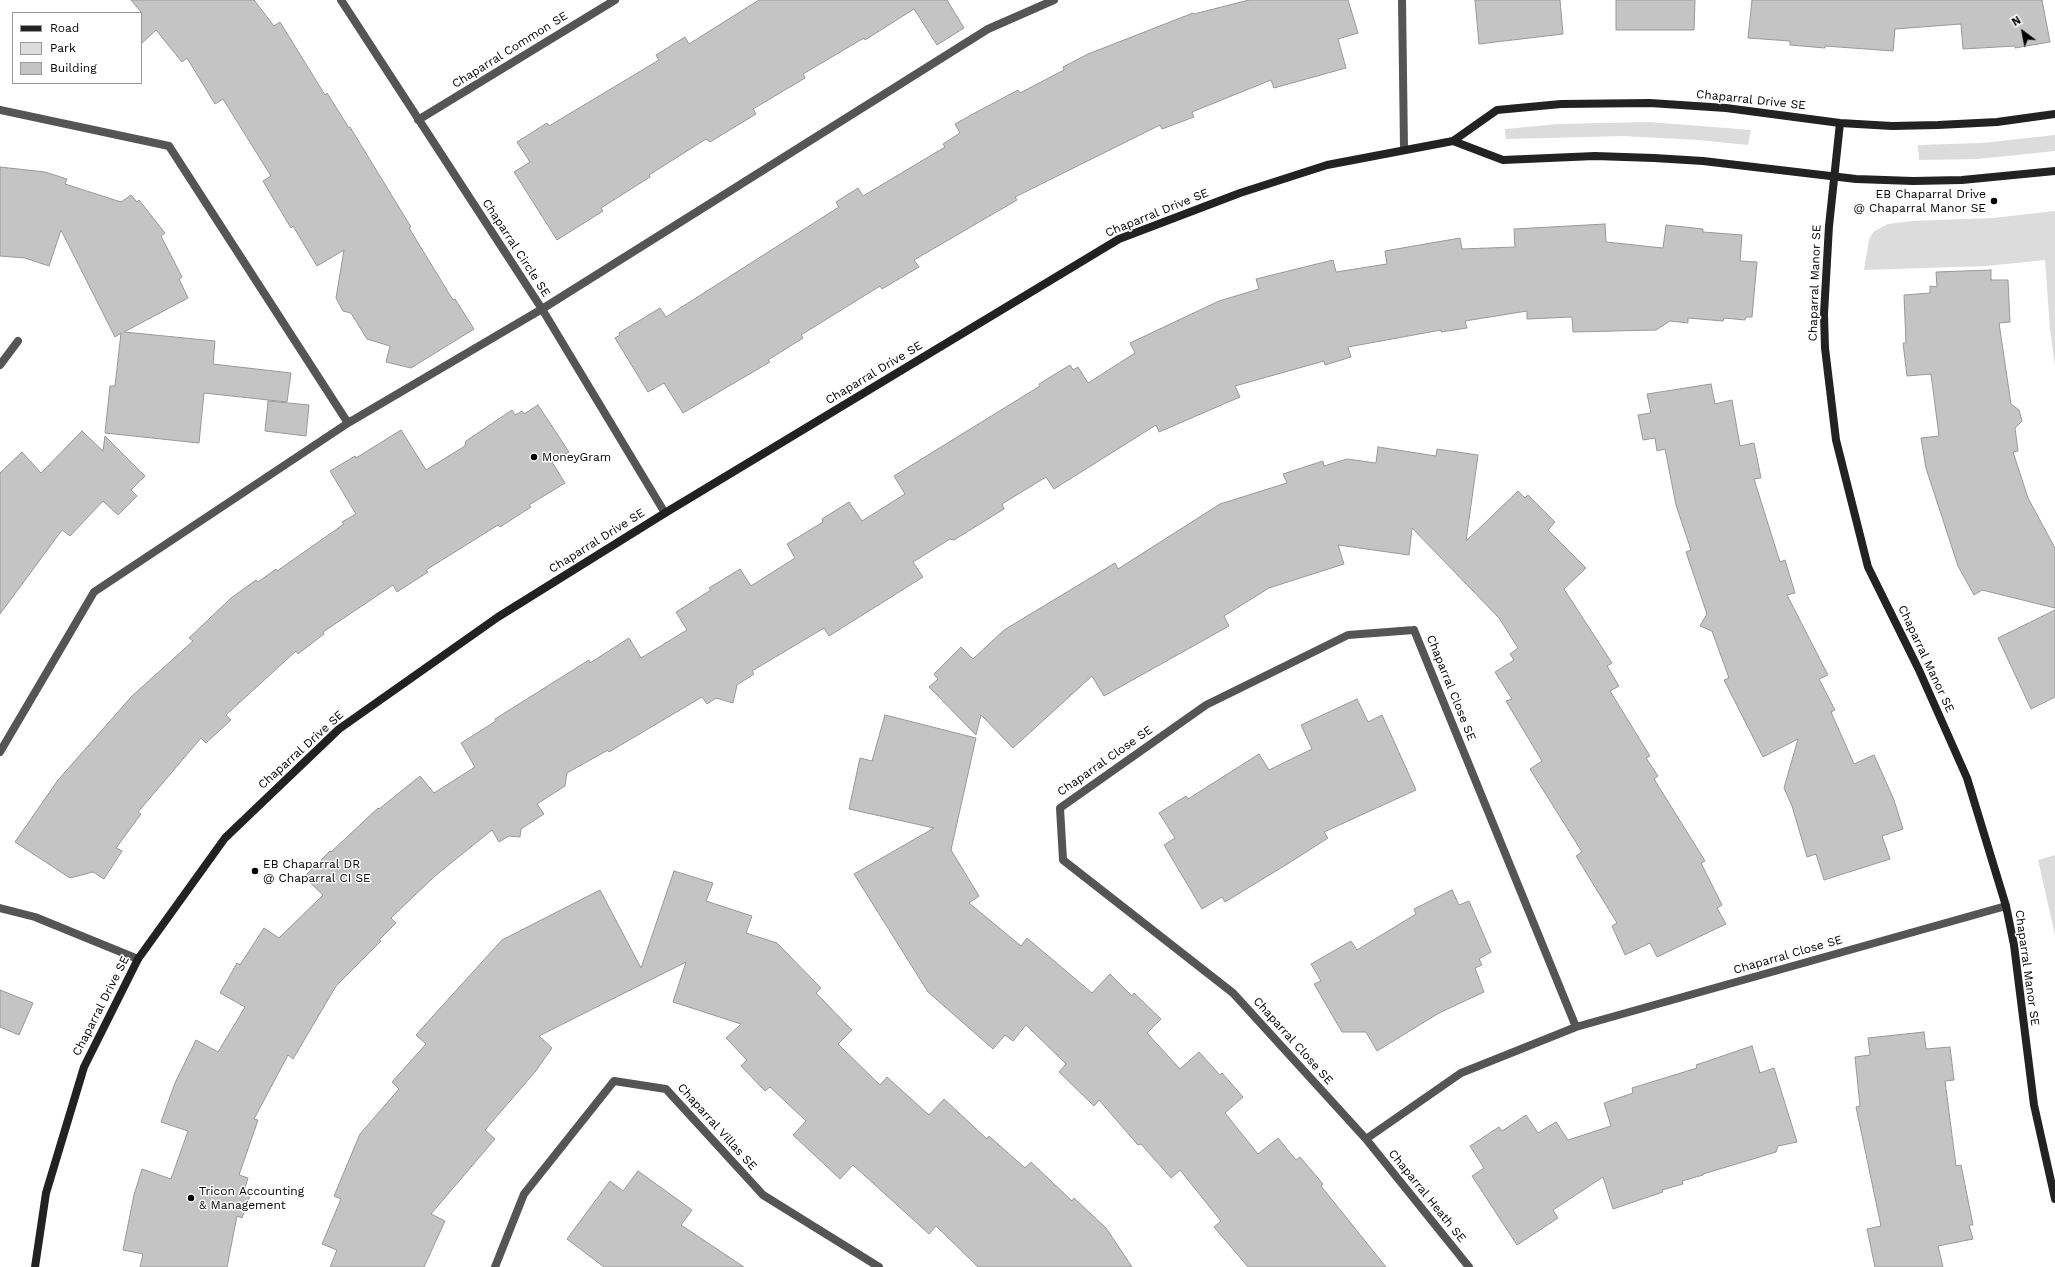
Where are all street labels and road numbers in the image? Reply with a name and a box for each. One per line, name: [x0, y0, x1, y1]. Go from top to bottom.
street label: Chaparral Common SE: [450, 9, 570, 91]
street label: Chaparral Drive SE: [1695, 87, 1807, 113]
street label: Chaparral Drive SE: [1103, 186, 1211, 240]
street label: Chaparral Circle SE: [479, 196, 553, 300]
street label: Chaparral Manor SE: [1806, 224, 1824, 342]
street label: Chaparral Drive SE: [823, 338, 925, 408]
street label: Chaparral Drive SE: [546, 506, 648, 576]
street label: Chaparral Manor SE: [1895, 603, 1957, 715]
street label: Chaparral Close SE: [1423, 633, 1479, 743]
street label: Chaparral Drive SE: [255, 708, 347, 792]
street label: Chaparral Close SE: [1055, 723, 1155, 799]
street label: Chaparral Manor SE: [2012, 909, 2042, 1027]
street label: Chaparral Close SE: [1732, 933, 1844, 977]
street label: Chaparral Drive SE: [70, 954, 132, 1058]
street label: Chaparral Close SE: [1250, 994, 1336, 1088]
street label: Chaparral Villas SE: [674, 1081, 760, 1173]
street label: Chaparral Heath SE: [1385, 1147, 1469, 1245]

